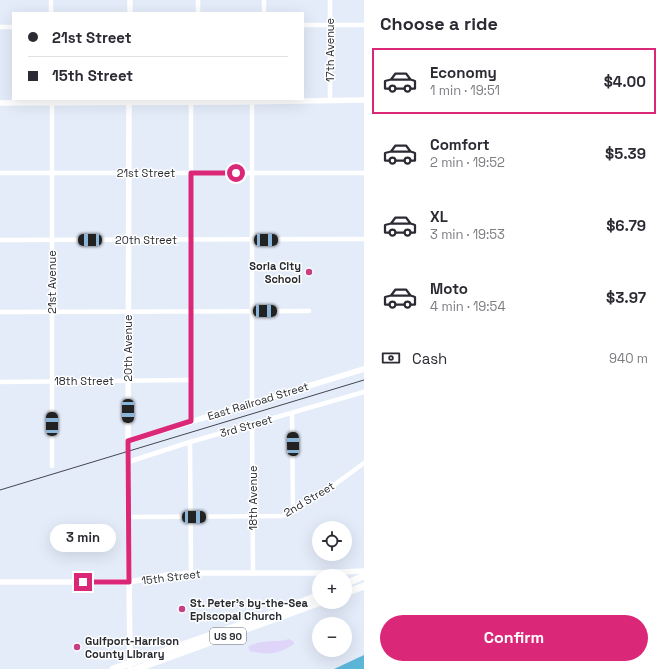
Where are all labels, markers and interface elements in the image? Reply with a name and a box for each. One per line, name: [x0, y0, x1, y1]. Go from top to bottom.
text: Choose a ride: [380, 12, 498, 35]
street label: 17th Avenue: [323, 18, 337, 82]
text: 21st Street: [52, 28, 132, 47]
icon: car: [382, 63, 418, 99]
text: Economy: [430, 63, 497, 82]
text: 15th Street: [52, 66, 133, 85]
text: $4.00: [604, 72, 646, 91]
text: 1 min · 19:51: [430, 82, 500, 99]
icon: car: [382, 135, 418, 171]
text: Comfort: [430, 135, 490, 154]
text: $5.39: [605, 144, 646, 163]
text: 2 min · 19:52: [430, 154, 505, 171]
route start: [227, 164, 245, 182]
street label: 21st Street: [117, 166, 175, 180]
icon: car: [382, 207, 418, 243]
text: XL: [430, 207, 448, 226]
text: $6.79: [606, 216, 646, 235]
text: 3 min · 19:53: [430, 226, 505, 243]
street label: 20th Street: [115, 233, 177, 247]
car: [78, 234, 102, 246]
car: [254, 234, 278, 246]
street label: 21st Avenue: [45, 250, 59, 314]
place label: Soria City School: [249, 259, 301, 286]
marker: Soria City School: [304, 267, 314, 277]
icon: car: [382, 279, 418, 315]
text: Moto: [430, 279, 468, 298]
text: $3.97: [606, 288, 646, 307]
text: 4 min · 19:54: [430, 298, 506, 315]
car: [253, 305, 277, 317]
street label: 20th Avenue: [121, 314, 135, 382]
icon: cash: [380, 347, 402, 369]
text: Cash: [412, 349, 447, 368]
text: 940 m: [609, 350, 648, 367]
street label: 18th Street: [54, 374, 114, 388]
street label: East Railroad Street: [206, 379, 310, 423]
car: [122, 399, 134, 423]
car: [46, 412, 58, 436]
street label: 3rd Street: [218, 412, 274, 440]
car: [287, 432, 299, 456]
street label: 18th Avenue: [246, 466, 260, 530]
street label: 2nd Street: [281, 478, 337, 520]
car: [182, 511, 206, 523]
map controls: [312, 521, 352, 657]
button: locate: [312, 521, 352, 561]
callout: 3 min: [50, 524, 116, 552]
text: 3 min: [66, 529, 100, 546]
street label: 15th Street: [141, 566, 201, 588]
button: +: [312, 569, 352, 609]
route end: [74, 573, 92, 591]
place label: St. Peter's by-the-Sea Episcopal Church: [190, 596, 309, 623]
marker: St. Peter's by-the-Sea Episcopal Church: [177, 604, 187, 614]
button: Confirm: [380, 615, 648, 661]
button: −: [312, 617, 352, 657]
road number: US 90: [210, 628, 246, 644]
place label: Gulfport-Harrison County Library: [85, 634, 179, 661]
marker: Gulfport-Harrison County Library: [72, 642, 82, 652]

